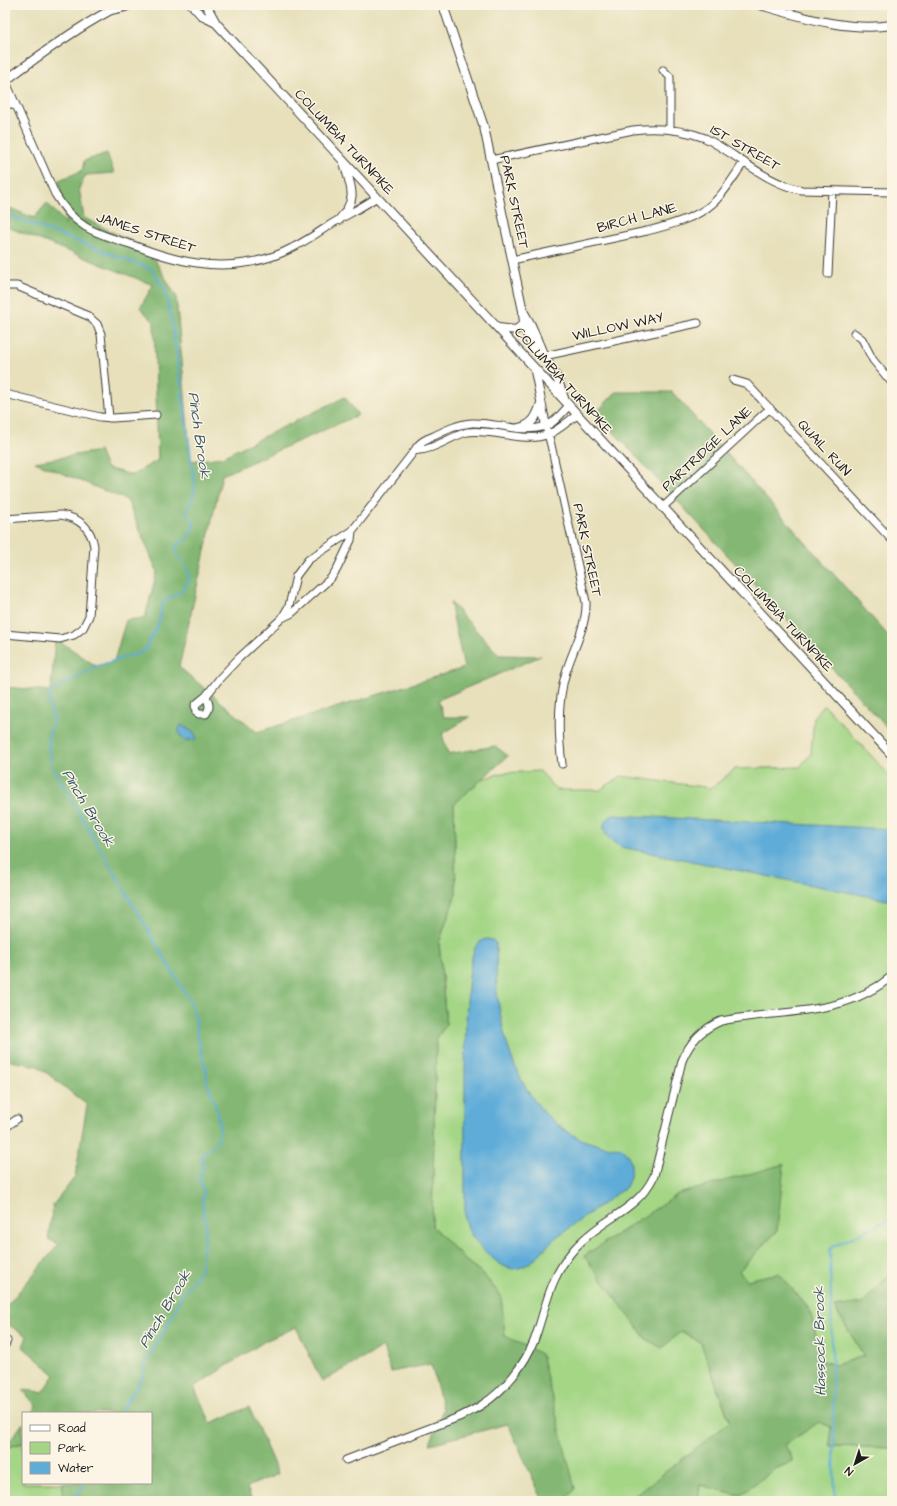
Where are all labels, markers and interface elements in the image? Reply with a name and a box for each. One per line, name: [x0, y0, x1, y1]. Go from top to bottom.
street label: COLUMBIA TURNPIKE: [290, 85, 399, 200]
street label: 1ST STREET: [706, 120, 784, 176]
street label: PARK STREET: [494, 153, 534, 251]
street label: BIRCH LANE: [595, 198, 680, 238]
street label: JAMES STREET: [94, 207, 199, 259]
street label: WILLOW WAY: [571, 308, 666, 346]
street label: COLUMBIA TURNPIKE: [509, 323, 617, 440]
water label: Pinch Brook: [183, 390, 216, 480]
street label: PARTRIDGE LANE: [657, 401, 757, 496]
street label: QUAIL RUN: [793, 415, 856, 481]
street label: PARK STREET: [567, 501, 607, 599]
street label: COLUMBIA TURNPIKE: [729, 562, 838, 677]
water label: Pinch Brook: [57, 765, 120, 851]
water label: Pinch Brook: [134, 1266, 197, 1352]
water label: Hassock Brook: [809, 1285, 831, 1396]
legend: [22, 1412, 152, 1484]
text: Road: [58, 1420, 86, 1437]
text: Park: [58, 1440, 86, 1457]
north arrow: [835, 1444, 875, 1484]
text: Water: [58, 1460, 94, 1477]
text: N: [842, 1463, 856, 1479]

